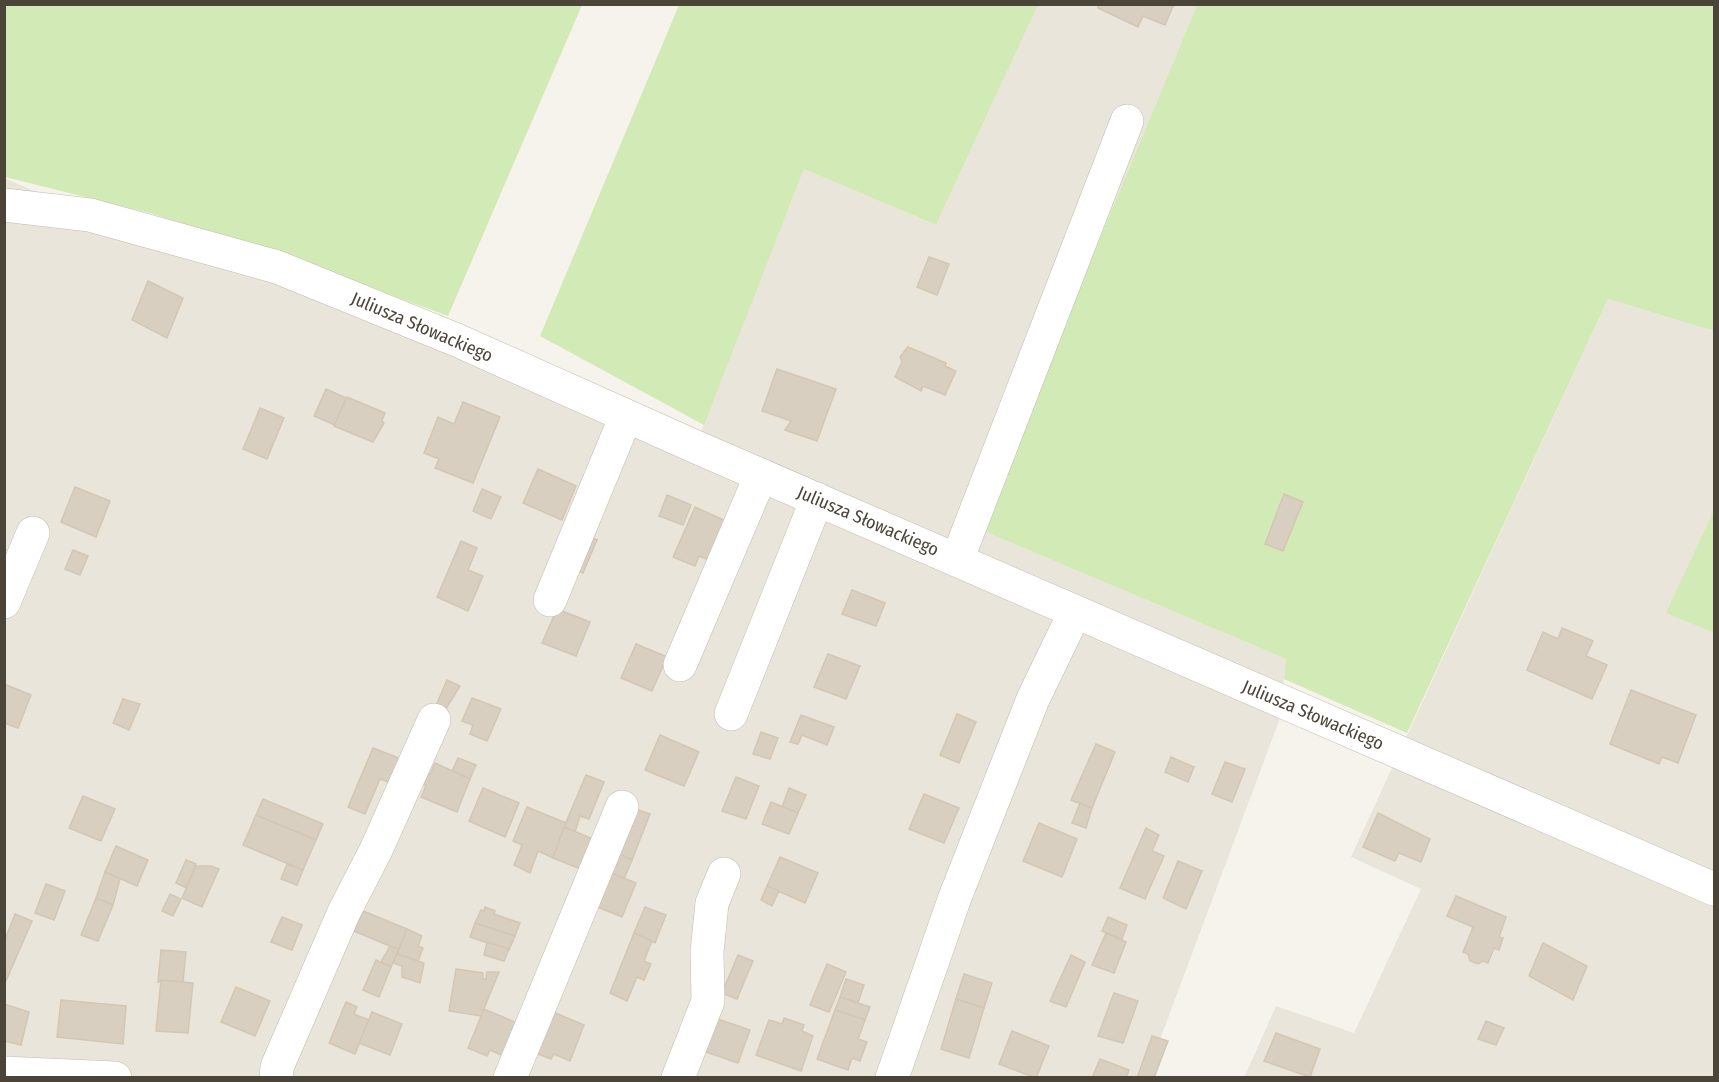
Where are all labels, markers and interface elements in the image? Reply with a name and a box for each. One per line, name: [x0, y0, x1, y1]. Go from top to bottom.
street label: Juliusza Słowackiego: [348, 287, 496, 367]
street label: Juliusza Słowackiego: [794, 481, 942, 561]
street label: Juliusza Słowackiego: [1239, 675, 1387, 755]

